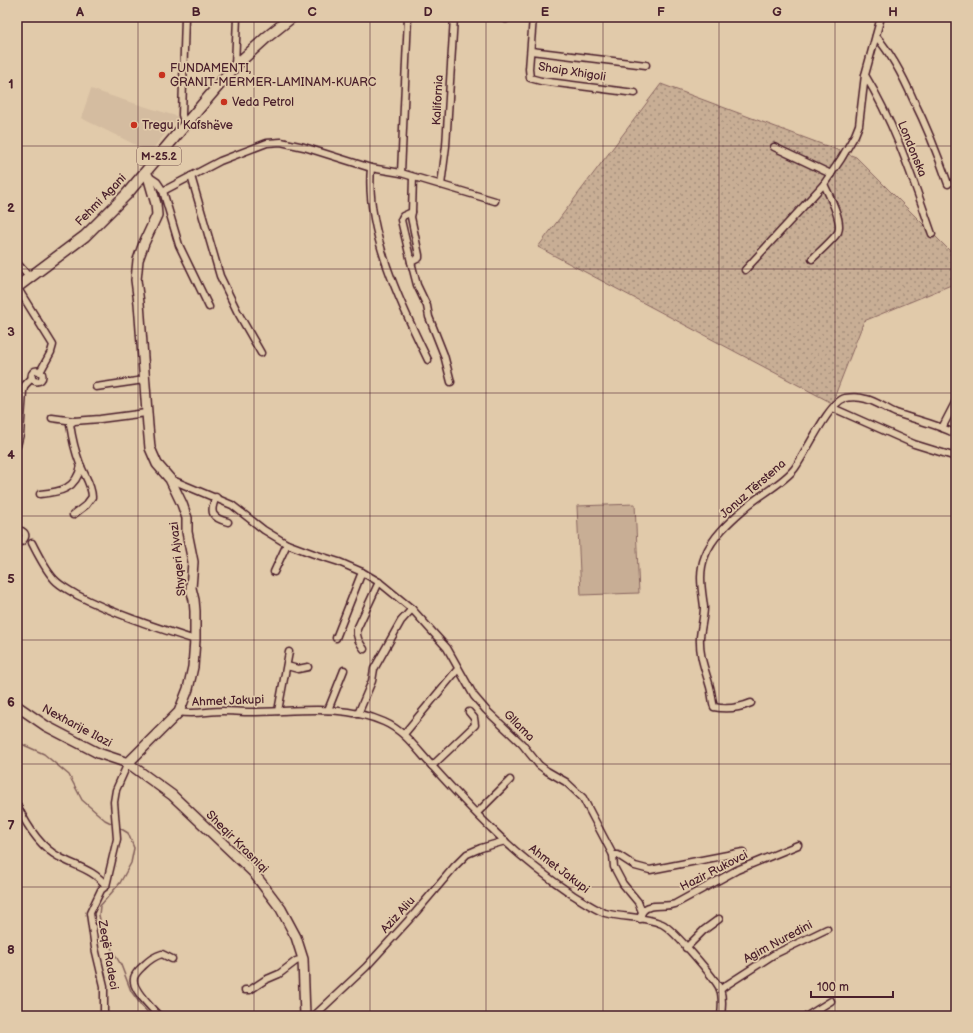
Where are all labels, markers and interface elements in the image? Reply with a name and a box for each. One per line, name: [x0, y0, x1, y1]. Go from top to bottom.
text: A: [75, 4, 84, 20]
text: B: [191, 4, 201, 20]
text: C: [307, 4, 317, 20]
text: D: [423, 4, 433, 20]
text: E: [541, 4, 550, 20]
text: F: [657, 4, 665, 20]
text: G: [772, 4, 782, 20]
text: H: [888, 4, 898, 20]
street label: Shaip Xhigoli: [537, 59, 607, 85]
place label: FUNDAMENTI, GRANIT-MERMER-LAMINAM-KUARC: [170, 61, 377, 90]
marker: FUNDAMENTI, GRANIT-MERMER-LAMINAM-KUARC: [157, 70, 167, 80]
street label: Kalifornia: [429, 74, 447, 126]
text: 1: [8, 76, 14, 92]
place label: Veda Petrol: [232, 95, 294, 110]
marker: Veda Petrol: [219, 97, 229, 107]
place label: Tregu i Kafshëve: [142, 118, 233, 133]
street label: Londonska: [894, 119, 930, 179]
marker: Tregu i Kafshëve: [129, 120, 139, 130]
road number: M-25.2: [137, 147, 181, 165]
street label: Fehmi Agani: [72, 171, 130, 229]
text: 2: [7, 200, 15, 216]
text: 3: [7, 324, 15, 340]
text: 4: [7, 447, 15, 463]
street label: Jonuz Tërstena: [717, 456, 789, 522]
street label: Shyqeri Ajvazi: [167, 521, 189, 597]
text: 5: [7, 571, 15, 587]
street label: Ahmet Jakupi: [192, 692, 265, 710]
text: 6: [7, 694, 15, 710]
street label: Nexharije Ilazi: [39, 701, 115, 751]
street label: Gllama: [500, 707, 538, 745]
street label: Sheqir Krasniqi: [203, 808, 272, 877]
text: 7: [7, 818, 15, 834]
street label: Ahmet Jakupi: [526, 841, 593, 897]
street label: Hazir Rukovci: [678, 847, 751, 895]
street label: Aziz Aliu: [378, 893, 418, 937]
street label: Agim Nuredini: [741, 917, 815, 967]
street label: Zeqë Radeci: [94, 918, 122, 991]
text: 8: [7, 942, 15, 958]
scale bar: [811, 973, 893, 999]
text: 100 m: [817, 980, 849, 995]

